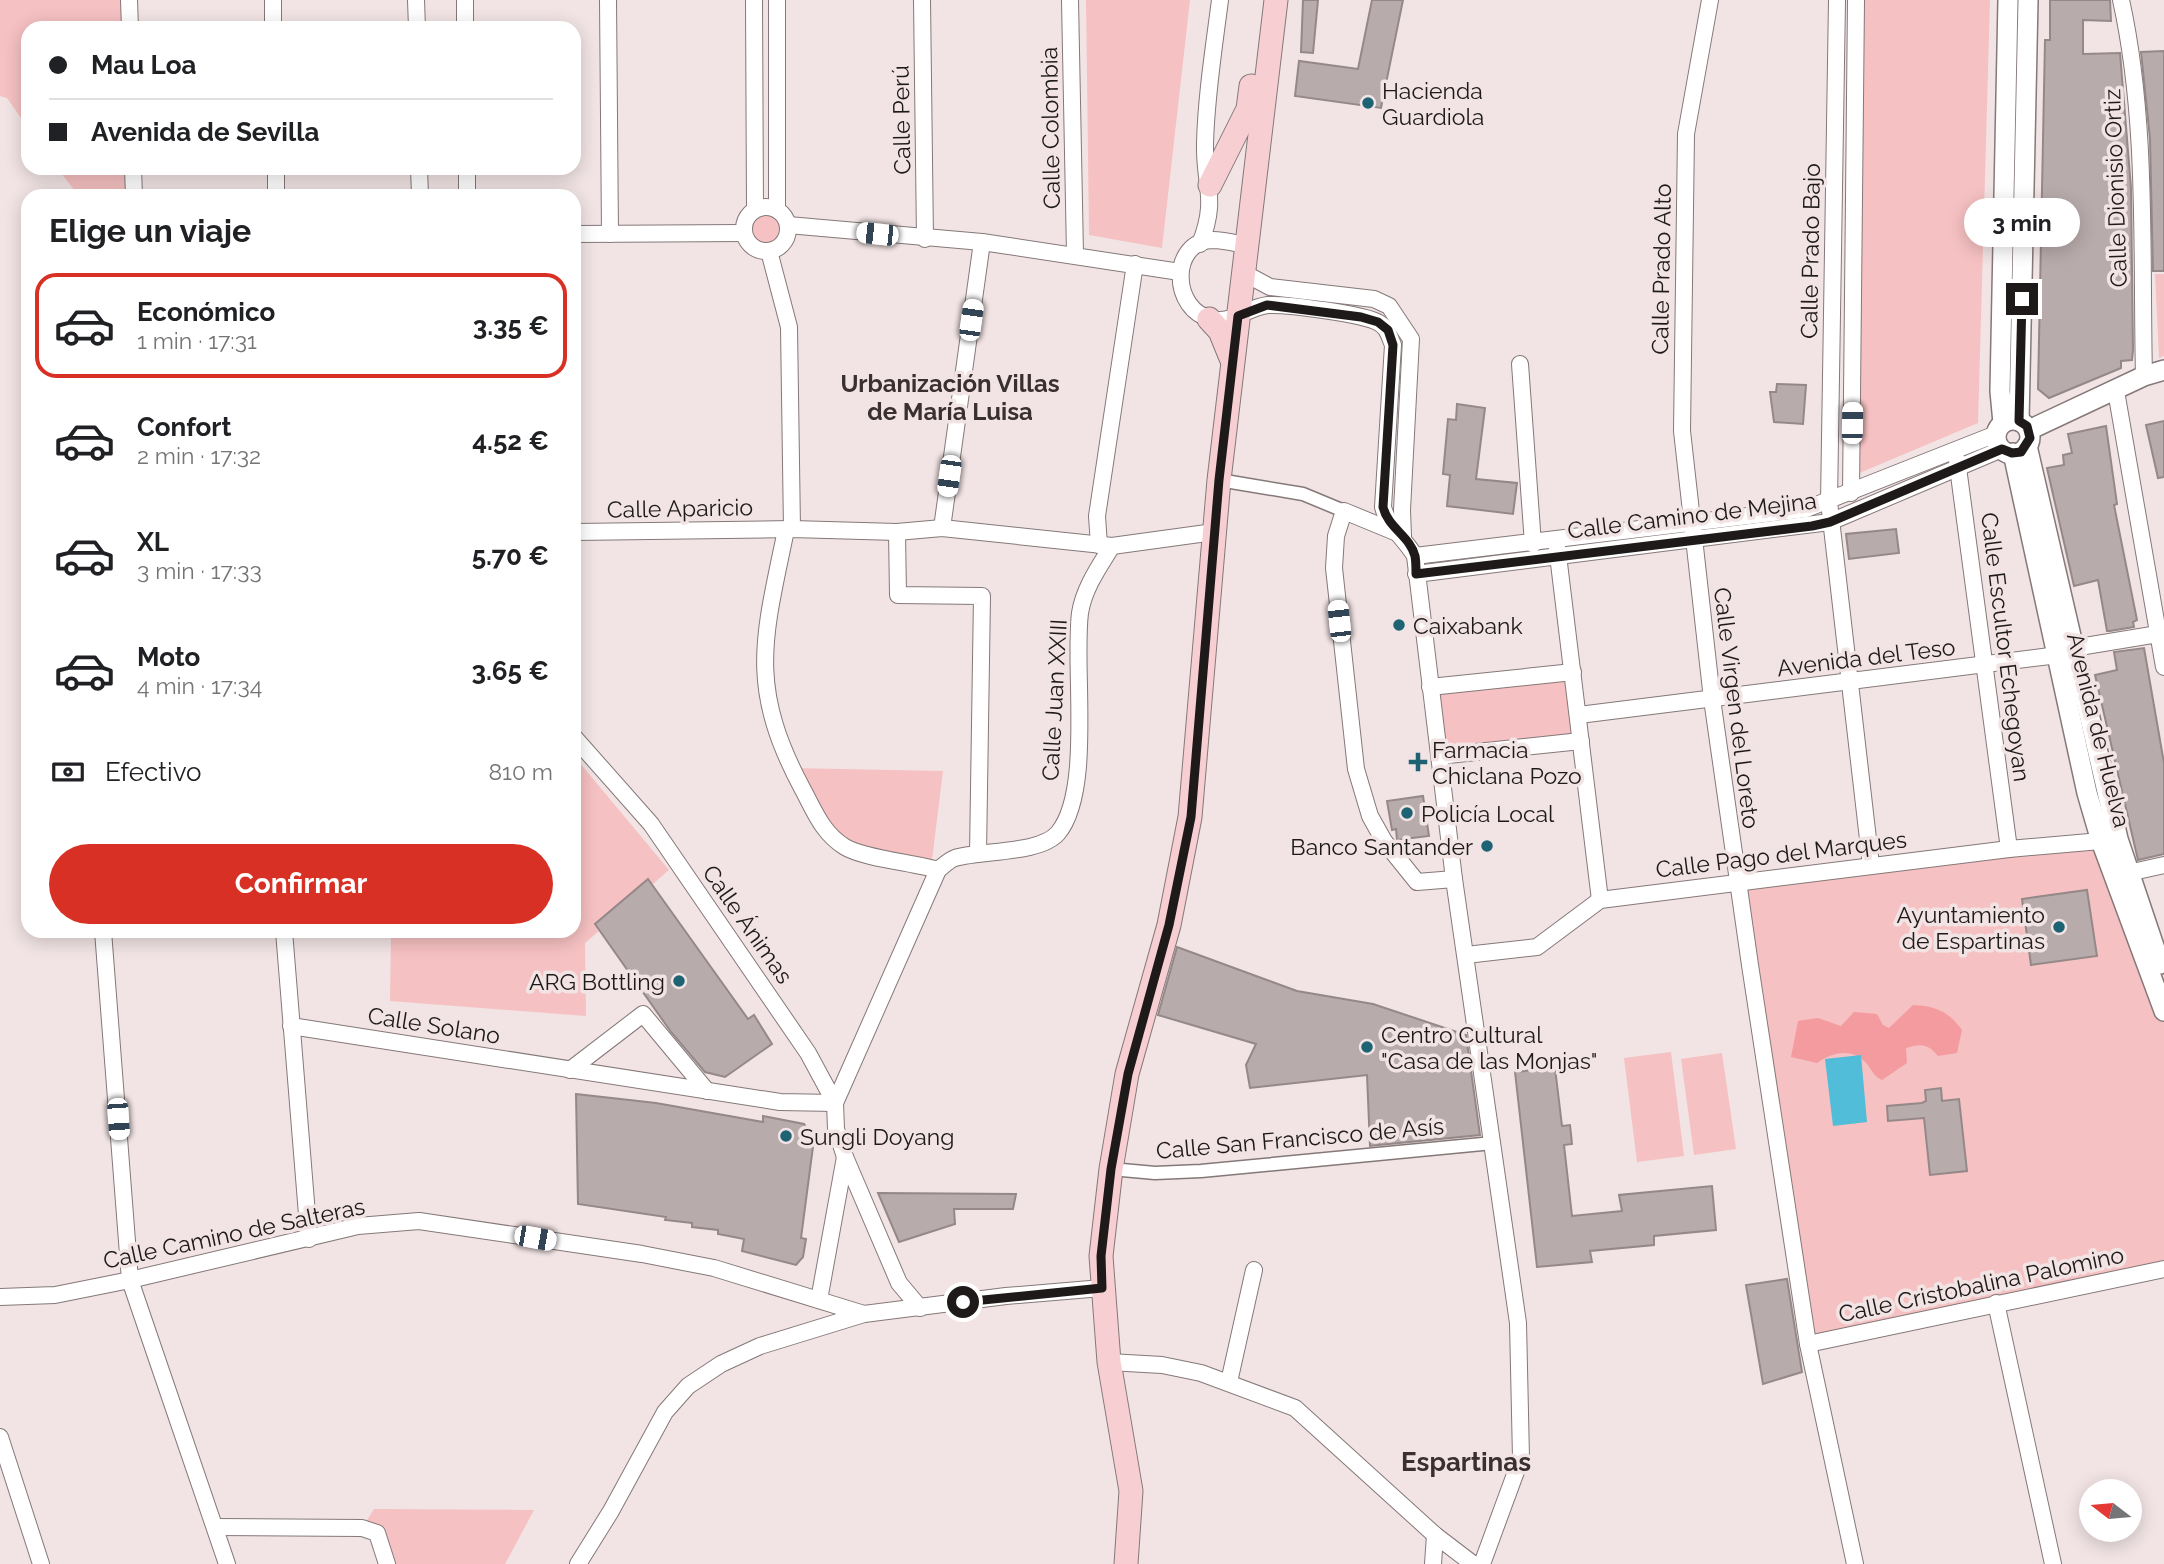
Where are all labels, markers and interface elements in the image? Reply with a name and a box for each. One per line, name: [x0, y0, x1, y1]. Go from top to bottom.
street label: Calle Colombia: [1035, 47, 1065, 209]
text: Mau Loa: [91, 50, 196, 80]
street label: Calle Perú: [887, 65, 915, 175]
place label: Hacienda Guardiola: [1382, 77, 1484, 130]
street label: Calle Dionisio Ortiz: [2098, 88, 2132, 288]
marker: Hacienda Guardiola: [1360, 95, 1376, 111]
text: Avenida de Sevilla: [91, 117, 319, 147]
street label: Calle Prado Bajo: [1795, 163, 1825, 339]
street label: Calle Prado Alto: [1646, 183, 1676, 355]
callout: 3 min: [1964, 198, 2080, 246]
text: 3 min: [1992, 209, 2052, 236]
text: Elige un viaje: [49, 212, 251, 249]
car: [856, 221, 899, 247]
route end: [2006, 283, 2038, 315]
icon: car: [53, 294, 116, 357]
text: Económico: [137, 297, 275, 327]
car: [958, 298, 985, 342]
text: 3.35 €: [473, 311, 549, 341]
text: 1 min · 17:31: [137, 327, 257, 354]
district label: Urbanización Villas de María Luisa: [840, 369, 1060, 426]
car: [1842, 402, 1863, 444]
icon: car: [53, 409, 116, 472]
text: Confort: [137, 412, 231, 442]
text: 4.52 €: [472, 426, 549, 456]
text: 2 min · 17:32: [137, 442, 261, 469]
car: [936, 454, 963, 498]
street label: Calle Camino de Mejina: [1566, 486, 1818, 544]
street label: Calle Aparicio: [607, 493, 753, 523]
street label: Calle Escultor Echegoyan: [1976, 511, 2036, 783]
icon: car: [53, 524, 116, 587]
text: XL: [137, 527, 169, 557]
text: 5.70 €: [472, 541, 549, 571]
text: 3 min · 17:33: [137, 557, 262, 584]
street label: Calle Virgen del Loreto: [1709, 586, 1765, 830]
car: [1327, 599, 1352, 643]
place label: Caixabank: [1413, 612, 1523, 639]
marker: Caixabank: [1391, 617, 1407, 633]
street label: Calle Juan XXIII: [1036, 618, 1072, 782]
street label: Avenida de Huelva: [2062, 630, 2136, 830]
street label: Avenida del Teso: [1775, 633, 1957, 681]
icon: car: [53, 639, 116, 702]
text: Moto: [137, 642, 200, 672]
text: 3.65 €: [471, 656, 549, 686]
text: 4 min · 17:34: [137, 672, 262, 699]
place label: Farmacia Chiclana Pozo: [1432, 736, 1582, 789]
icon: cash: [49, 753, 87, 791]
marker: Farmacia Chiclana Pozo: [1410, 754, 1426, 770]
text: Efectivo: [105, 757, 202, 787]
text: 810 m: [488, 758, 553, 785]
place label: Policía Local: [1421, 800, 1555, 827]
marker: Policía Local: [1399, 805, 1415, 821]
street label: Calle Pago del Marques: [1654, 825, 1908, 883]
place label: Banco Santander: [1290, 833, 1473, 860]
marker: Banco Santander: [1479, 838, 1495, 854]
button: Confirmar: [49, 844, 553, 924]
street label: Calle Ánimas: [697, 860, 799, 988]
place label: Ayuntamiento de Espartinas: [1896, 901, 2045, 954]
marker: Ayuntamiento de Espartinas: [2051, 919, 2067, 935]
place label: ARG Bottling: [529, 968, 665, 995]
marker: ARG Bottling: [671, 973, 687, 989]
street label: Calle Solano: [366, 1001, 502, 1049]
place label: Centro Cultural "Casa de las Monjas": [1381, 1021, 1598, 1074]
marker: Centro Cultural "Casa de las Monjas": [1359, 1039, 1375, 1055]
car: [107, 1097, 130, 1141]
street label: Calle San Francisco de Asís: [1155, 1112, 1445, 1164]
place label: Sungli Doyang: [800, 1123, 954, 1150]
marker: Sungli Doyang: [778, 1128, 794, 1144]
street label: Calle Camino de Salteras: [101, 1192, 367, 1274]
car: [513, 1224, 558, 1252]
street label: Calle Cristobalina Palomino: [1836, 1241, 2126, 1327]
route start: [947, 1286, 979, 1318]
district label: Espartinas: [1401, 1447, 1531, 1477]
north arrow: [2079, 1479, 2142, 1542]
map controls: [2079, 1479, 2142, 1542]

